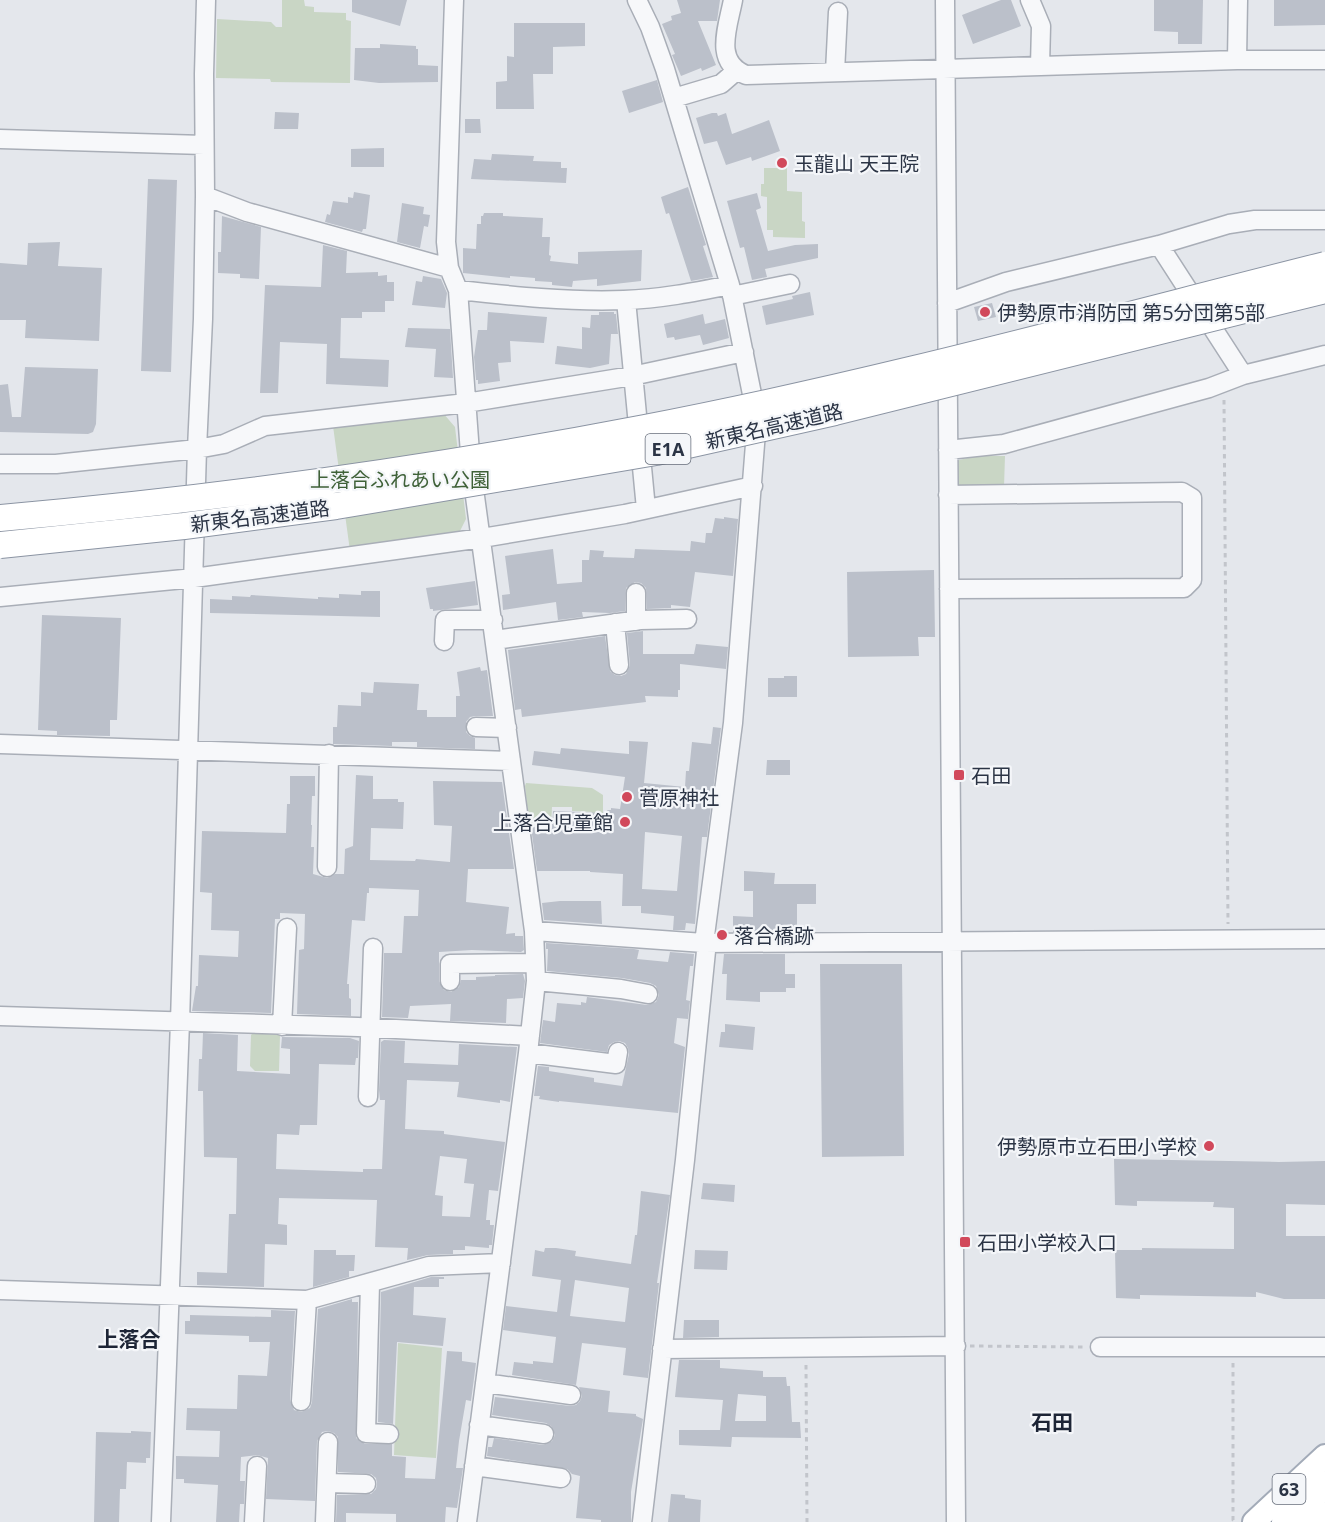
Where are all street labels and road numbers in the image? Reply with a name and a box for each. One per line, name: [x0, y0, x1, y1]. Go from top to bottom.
street label: 新東名高速道路: [703, 397, 845, 455]
road number: E1A: [646, 434, 690, 464]
street label: 新東名高速道路: [189, 494, 331, 538]
road number: 63: [1272, 1474, 1306, 1504]

